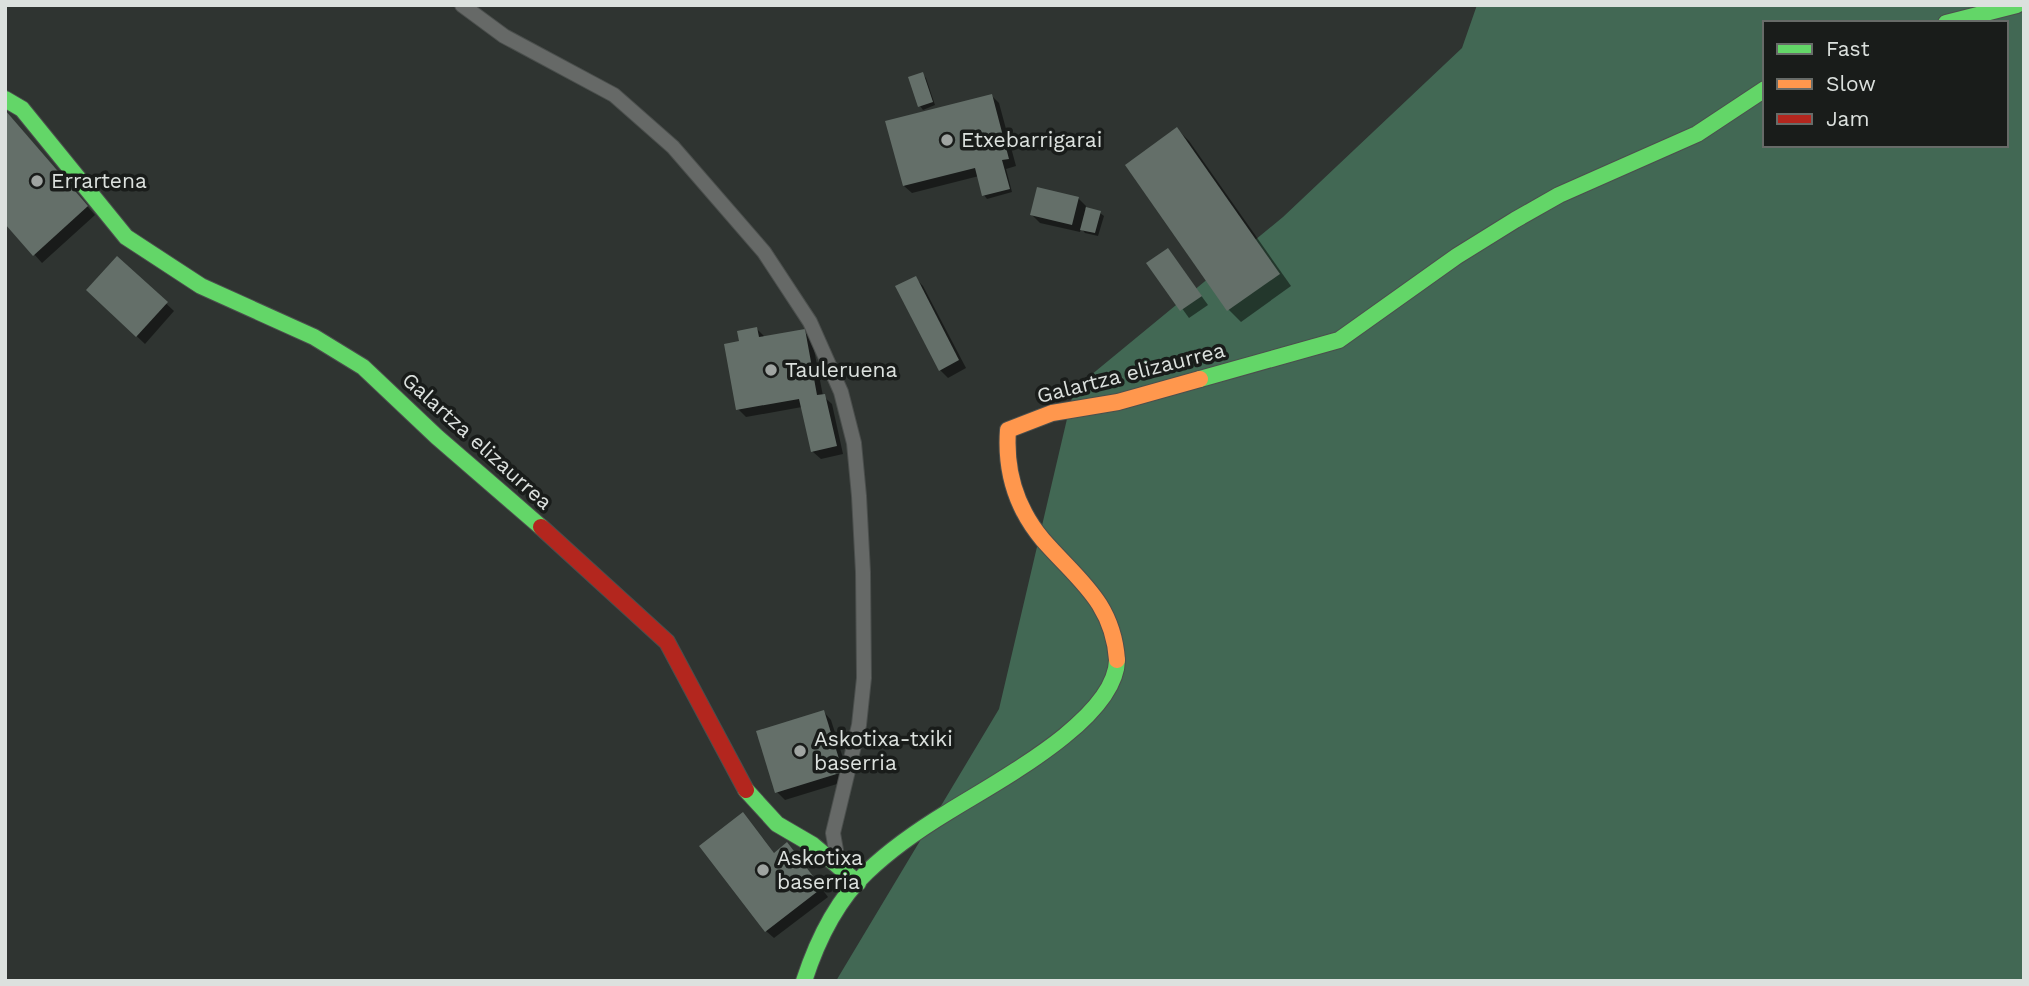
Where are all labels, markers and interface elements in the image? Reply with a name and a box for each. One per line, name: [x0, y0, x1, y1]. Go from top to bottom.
legend: [1763, 21, 2008, 147]
text: Fast: [1826, 36, 1870, 61]
text: Slow: [1826, 71, 1876, 96]
text: Jam: [1826, 106, 1869, 131]
place label: Etxebarrigarai: [961, 127, 1102, 152]
marker: Etxebarrigarai: [939, 132, 955, 148]
place label: Errartena: [51, 168, 147, 193]
marker: Errartena: [29, 173, 45, 189]
street label: Galartza elizaurrea: [1034, 337, 1228, 408]
place label: Tauleruena: [785, 357, 898, 382]
marker: Tauleruena: [763, 362, 779, 378]
street label: Galartza elizaurrea: [397, 367, 557, 515]
place label: Askotixa-txiki baserria: [814, 726, 953, 775]
marker: Askotixa-txiki baserria: [792, 743, 808, 759]
place label: Askotixa baserria: [777, 845, 863, 894]
marker: Askotixa baserria: [755, 862, 771, 878]

